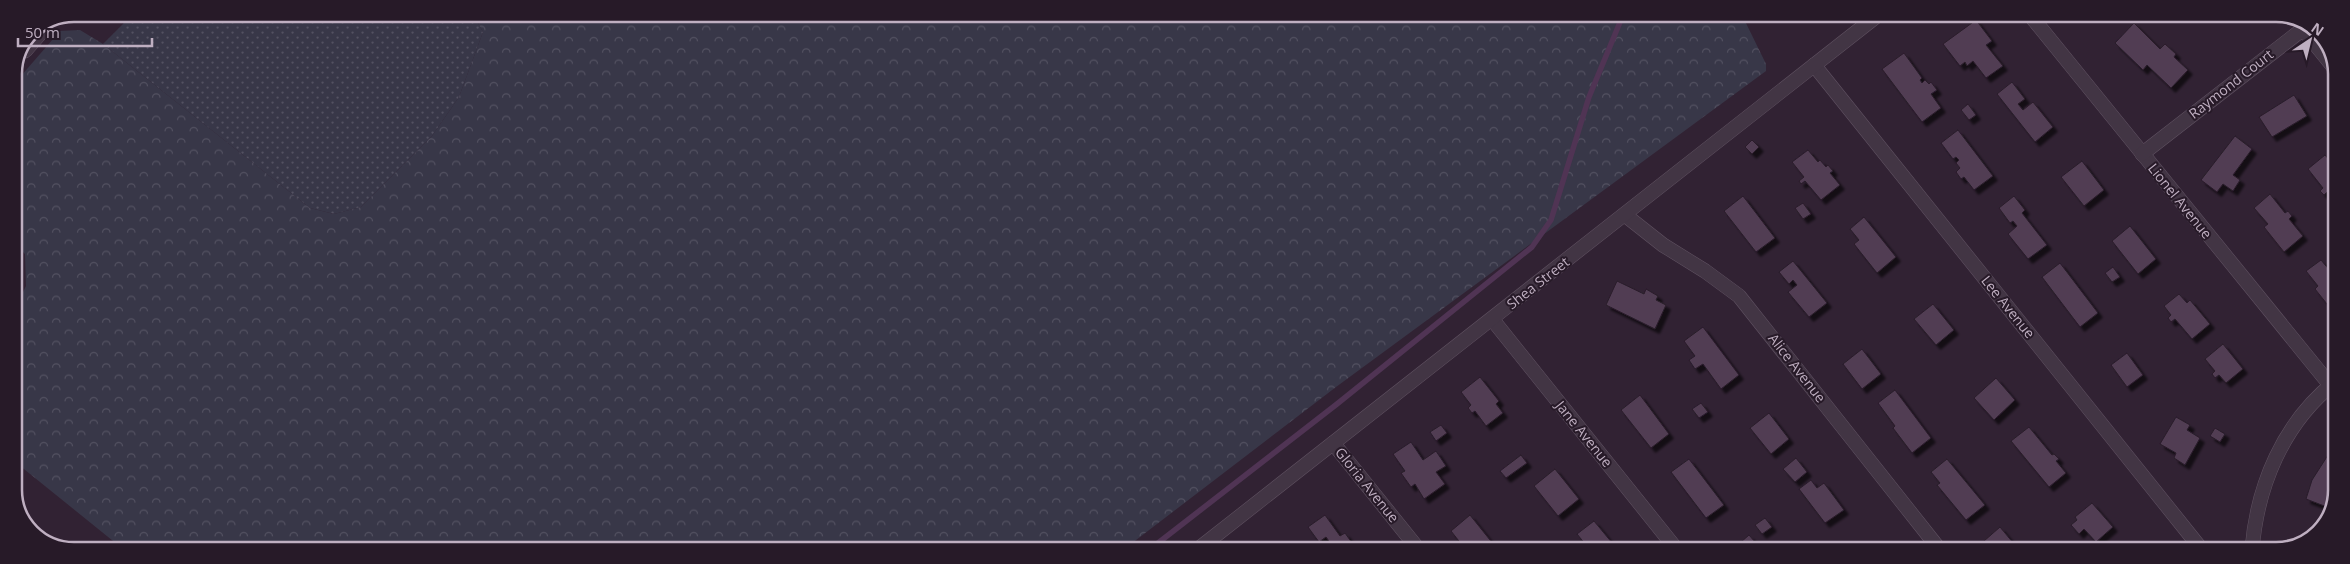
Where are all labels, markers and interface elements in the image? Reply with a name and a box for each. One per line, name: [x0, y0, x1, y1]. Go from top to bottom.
scale bar: [18, 15, 151, 47]
north arrow: [2285, 15, 2335, 65]
text: N: [2308, 18, 2328, 40]
text: 50 m: [25, 22, 60, 42]
street label: Raymond Court: [2185, 45, 2277, 123]
street label: Lionel Avenue: [2144, 159, 2217, 242]
street label: Shea Street: [1502, 252, 1573, 313]
street label: Lee Avenue: [1977, 271, 2040, 342]
street label: Alice Avenue: [1764, 329, 1830, 406]
street label: Jane Avenue: [1550, 395, 1617, 471]
street label: Gloria Avenue: [1331, 443, 1404, 526]

